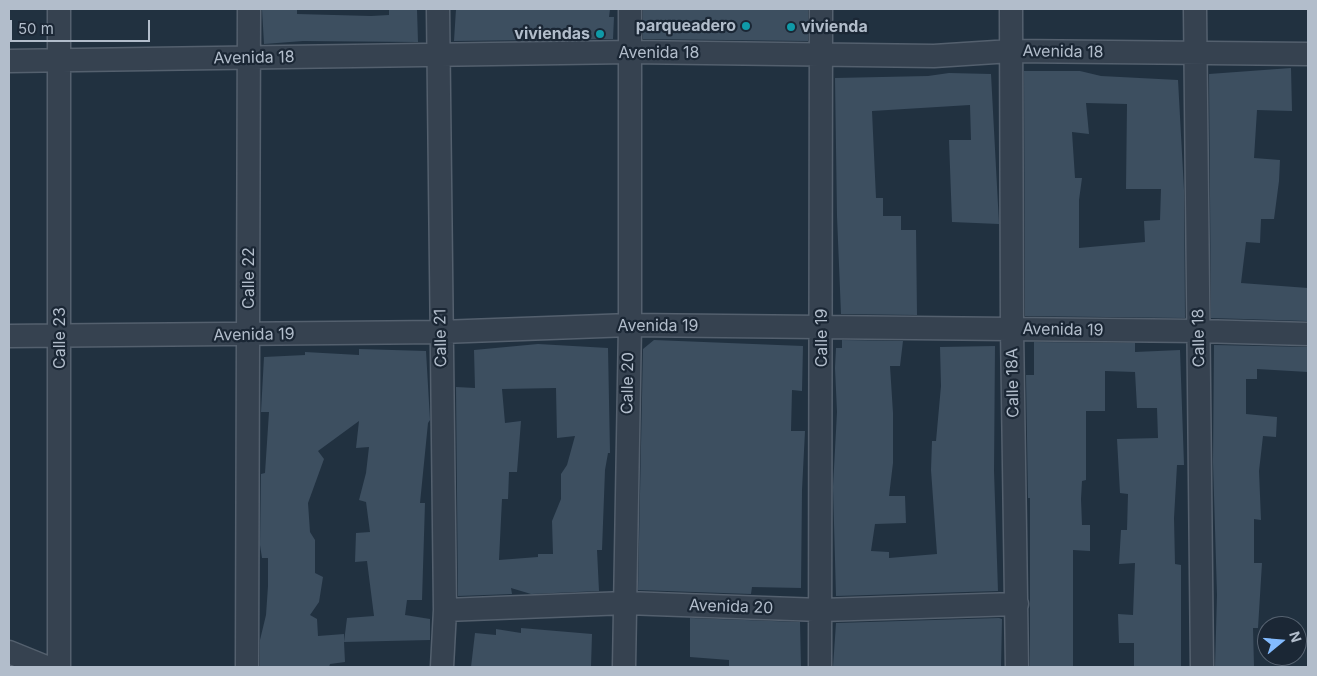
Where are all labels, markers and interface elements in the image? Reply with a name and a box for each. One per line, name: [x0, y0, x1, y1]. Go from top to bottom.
scale bar: [12, 10, 152, 42]
place label: parqueadero: [636, 16, 736, 36]
place label: vivienda: [801, 17, 868, 37]
text: 50 m: [18, 19, 54, 38]
marker: parqueadero: [740, 20, 752, 32]
marker: vivienda: [785, 21, 797, 33]
place label: viviendas: [514, 24, 590, 44]
marker: viviendas: [594, 28, 606, 40]
street label: Avenida 18: [1022, 42, 1104, 62]
street label: Avenida 18: [619, 43, 699, 63]
street label: Avenida 18: [213, 48, 295, 68]
street label: Calle 22: [239, 247, 259, 309]
street label: Calle 23: [50, 307, 70, 369]
street label: Calle 21: [431, 309, 451, 367]
street label: Calle 19: [812, 309, 832, 367]
street label: Calle 18: [1189, 309, 1209, 367]
street label: Avenida 19: [618, 316, 698, 336]
street label: Avenida 19: [1022, 320, 1104, 340]
street label: Avenida 19: [213, 325, 295, 345]
street label: Calle 18A: [1003, 348, 1023, 418]
street label: Calle 20: [618, 352, 638, 414]
street label: Avenida 20: [688, 596, 774, 618]
north arrow: [1257, 616, 1307, 666]
text: N: [1286, 629, 1306, 644]

